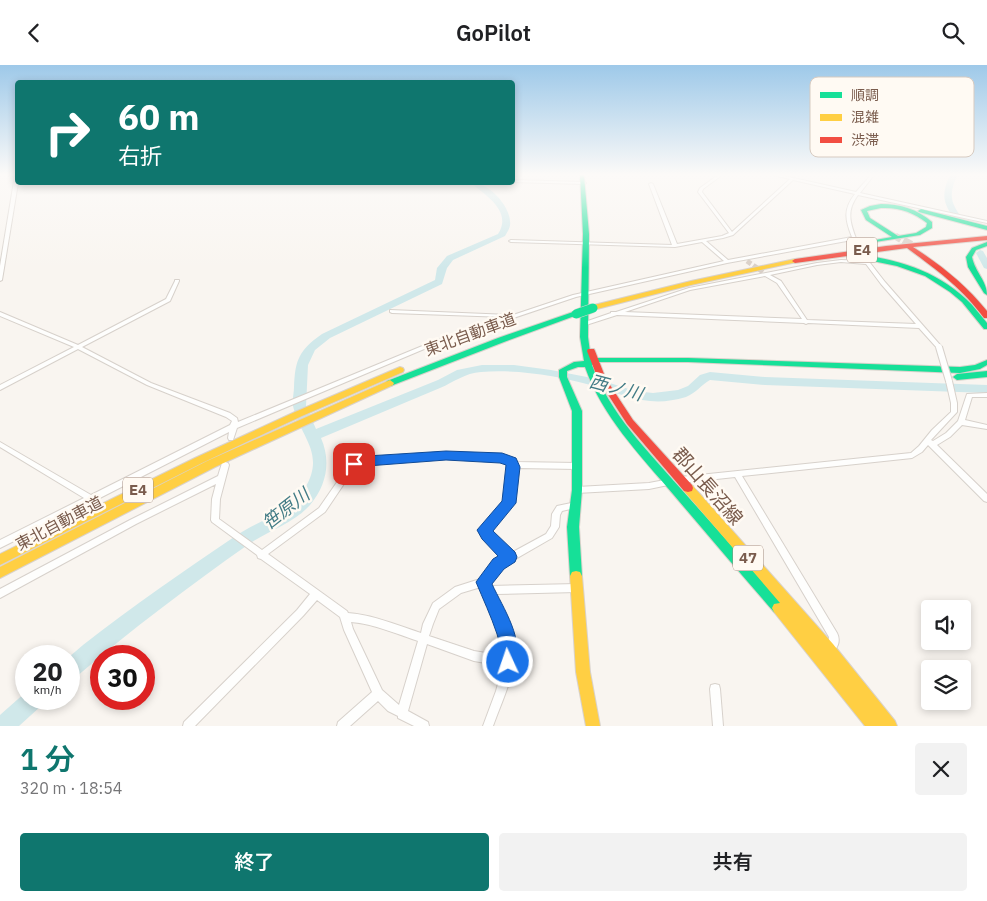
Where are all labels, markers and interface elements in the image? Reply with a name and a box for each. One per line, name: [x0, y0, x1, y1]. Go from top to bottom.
text: GoPilot: [456, 18, 531, 47]
icon: back: [20, 19, 48, 47]
icon: search: [939, 19, 967, 47]
legend: [810, 77, 974, 157]
text: 順調: [851, 86, 879, 104]
text: 60 m: [118, 94, 200, 140]
icon: right: [35, 100, 100, 165]
text: 混雑: [851, 108, 879, 126]
text: 渋滞: [851, 131, 879, 149]
text: 右折: [118, 141, 162, 170]
road number: E4: [847, 237, 877, 263]
street label: 東北自動車道: [421, 308, 519, 360]
water label: 西ノ川: [587, 369, 647, 406]
street label: 郡山長沼線: [668, 442, 748, 530]
pin: [333, 443, 375, 485]
icon: arrive: [340, 450, 368, 478]
road number: E4: [123, 477, 153, 503]
water label: 笹原川: [257, 482, 316, 534]
street label: 東北自動車道: [12, 492, 106, 554]
road number: 47: [733, 545, 763, 571]
map controls: [921, 600, 971, 710]
button: sound: [921, 600, 971, 650]
position arrow: [481, 635, 533, 687]
speed limit sign: 30: [90, 645, 155, 710]
text: 20: [32, 655, 63, 688]
button: layers: [921, 660, 971, 710]
text: km/h: [33, 682, 62, 697]
text: 1 分: [20, 739, 75, 778]
button: close: [915, 743, 967, 795]
text: 320 m · 18:54: [20, 778, 122, 798]
button: 終了: [20, 833, 489, 891]
button: 共有: [499, 833, 967, 891]

